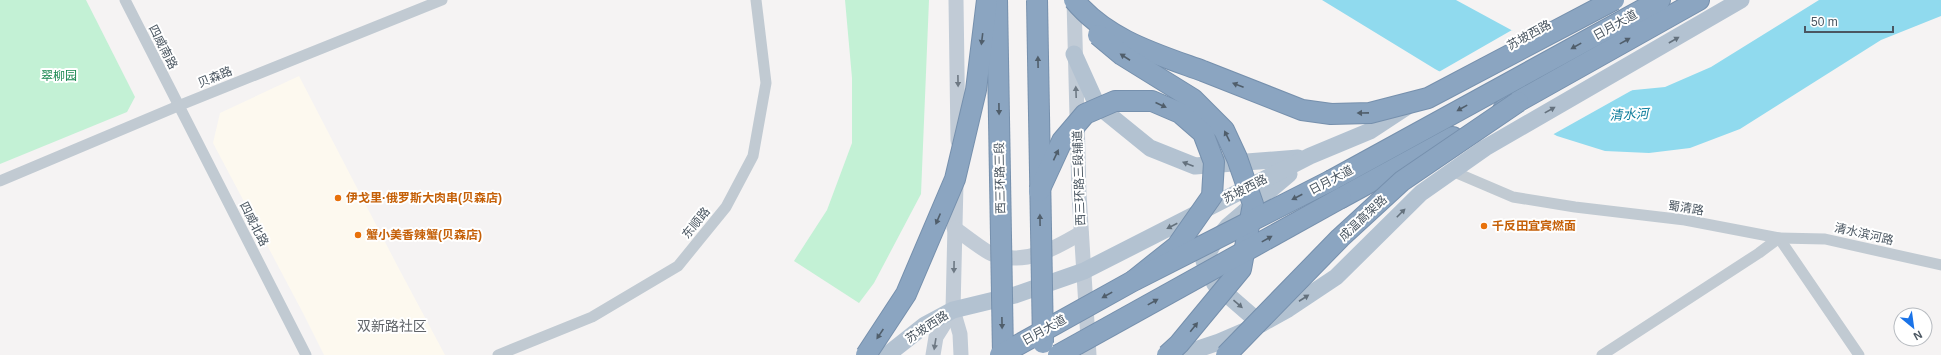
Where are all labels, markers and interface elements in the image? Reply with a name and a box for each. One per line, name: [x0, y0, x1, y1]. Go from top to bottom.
street label: 日月大道: [1591, 7, 1639, 43]
scale bar: [1805, 8, 1893, 34]
text: 50 m: [1811, 15, 1838, 29]
street label: 苏坡西路: [1505, 17, 1553, 53]
street label: 四威南路: [146, 22, 180, 72]
one-way arrow: [979, 33, 985, 45]
one-way arrow: [1668, 36, 1679, 43]
one-way arrow: [1619, 38, 1631, 45]
one-way arrow: [1571, 43, 1582, 49]
one-way arrow: [1120, 53, 1130, 61]
one-way arrow: [1035, 55, 1041, 68]
street label: 贝森路: [196, 64, 234, 90]
park label: 翠柳园: [41, 69, 77, 83]
one-way arrow: [955, 75, 961, 88]
one-way arrow: [1232, 81, 1244, 87]
one-way arrow: [1072, 86, 1079, 98]
one-way arrow: [1155, 102, 1167, 108]
one-way arrow: [996, 103, 1002, 116]
one-way arrow: [1456, 105, 1468, 111]
water label: 清水河: [1609, 106, 1652, 123]
one-way arrow: [1544, 107, 1556, 114]
one-way arrow: [1356, 110, 1369, 116]
street label: 西三环路三段辅道: [1070, 130, 1088, 226]
one-way arrow: [1224, 131, 1230, 142]
street label: 西三环路三段: [992, 142, 1008, 214]
one-way arrow: [1053, 150, 1059, 161]
one-way arrow: [1182, 160, 1194, 166]
street label: 日月大道: [1307, 163, 1355, 197]
street label: 苏坡西路: [1220, 172, 1270, 206]
place label: 伊戈里·俄罗斯大肉串(贝森店): [346, 191, 502, 205]
street label: 成温高架路: [1336, 192, 1390, 244]
marker: 伊戈里·俄罗斯大肉串(贝森店): [333, 193, 343, 203]
one-way arrow: [1292, 194, 1303, 201]
street label: 蜀清路: [1667, 198, 1705, 218]
street label: 四威北路: [237, 199, 271, 249]
street label: 东顺路: [679, 205, 713, 241]
one-way arrow: [1396, 208, 1406, 218]
one-way arrow: [935, 213, 941, 224]
one-way arrow: [1037, 213, 1043, 226]
place label: 千反田宜宾燃面: [1492, 219, 1576, 233]
street label: 清水滨河路: [1833, 220, 1895, 248]
marker: 千反田宜宾燃面: [1479, 221, 1489, 231]
one-way arrow: [1166, 223, 1178, 229]
place label: 蟹小美香辣蟹(贝森店): [366, 228, 482, 242]
marker: 蟹小美香辣蟹(贝森店): [353, 230, 363, 240]
one-way arrow: [1261, 236, 1273, 243]
one-way arrow: [950, 261, 957, 273]
one-way arrow: [1101, 292, 1113, 299]
one-way arrow: [1298, 295, 1310, 302]
one-way arrow: [1147, 299, 1159, 306]
one-way arrow: [1233, 300, 1243, 309]
north arrow: [1893, 307, 1933, 347]
street label: 苏坡西路: [903, 308, 951, 346]
street label: 日月大道: [1020, 312, 1068, 348]
one-way arrow: [999, 317, 1006, 329]
district label: 双新路社区: [357, 318, 427, 334]
one-way arrow: [1189, 321, 1198, 332]
one-way arrow: [876, 329, 884, 339]
text: N: [1911, 329, 1924, 343]
one-way arrow: [932, 338, 938, 350]

